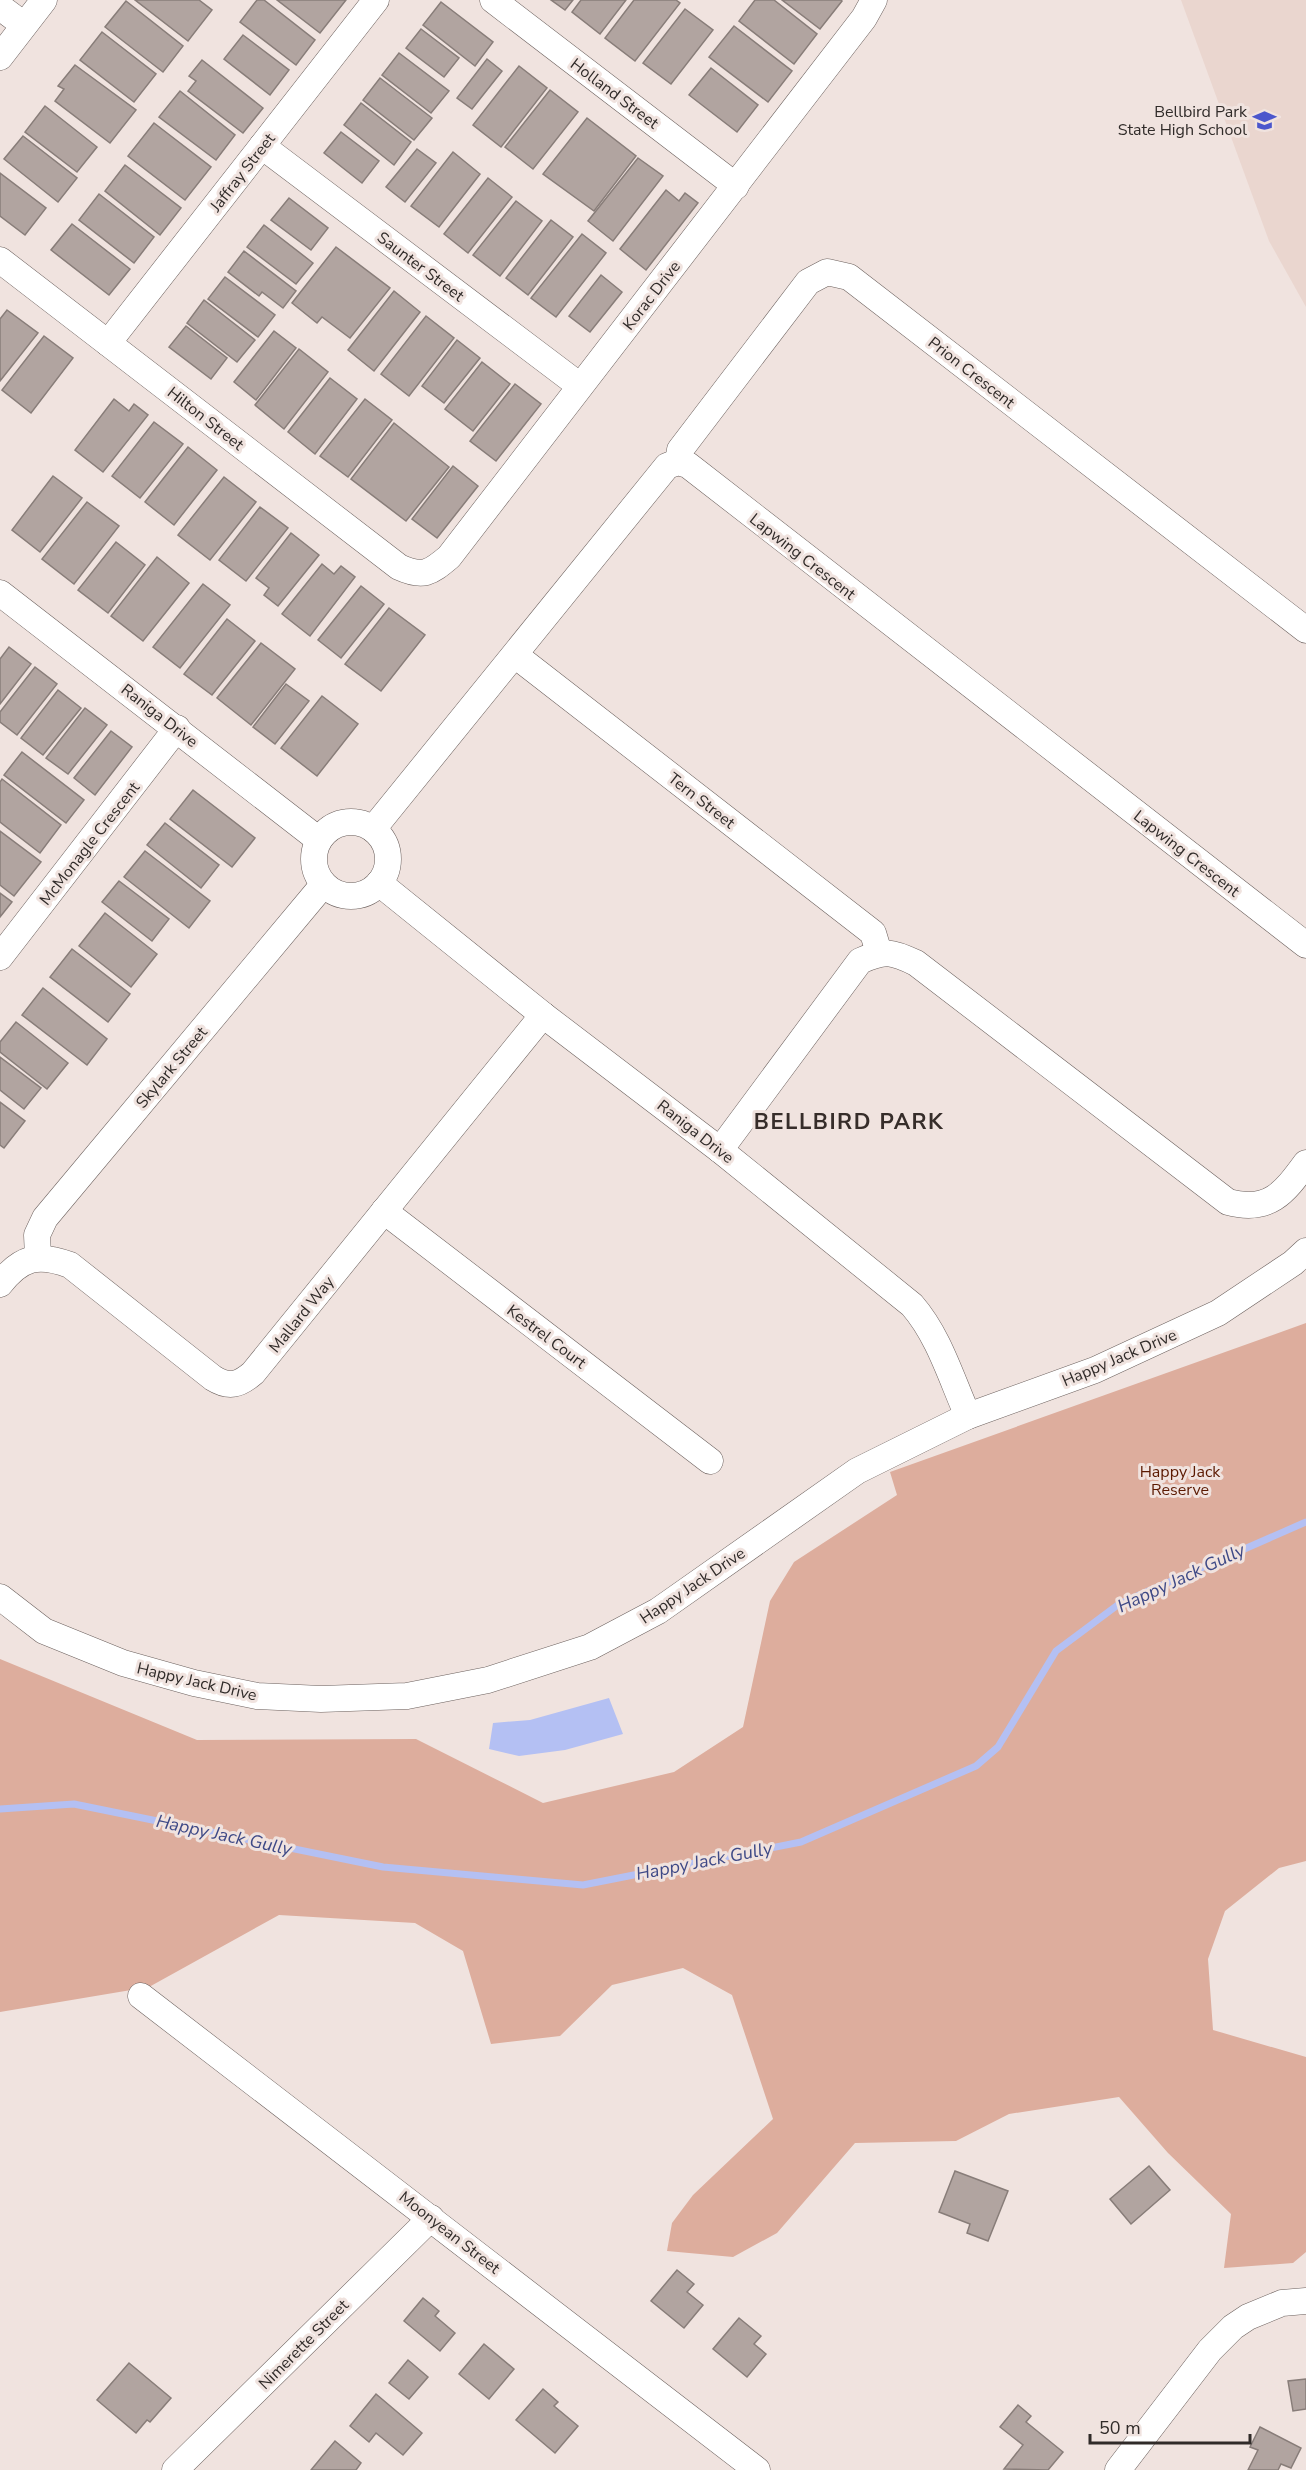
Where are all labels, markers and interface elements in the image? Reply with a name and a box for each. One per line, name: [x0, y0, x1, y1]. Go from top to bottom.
street label: Holland Street: [566, 53, 663, 134]
place label: Bellbird Park State High School: [1118, 101, 1248, 141]
school or university icon: Bellbird Park State High School: [1252, 107, 1278, 133]
street label: Jaffray Street: [205, 128, 281, 217]
street label: Saunter Street: [372, 227, 469, 307]
street label: Korac Drive: [618, 256, 686, 335]
street label: Prion Crescent: [923, 332, 1020, 414]
street label: Hilton Street: [162, 382, 249, 456]
street label: Lapwing Crescent: [745, 508, 860, 605]
street label: Raniga Drive: [116, 679, 202, 753]
street label: Tern Street: [663, 768, 740, 834]
street label: McMonagle Crescent: [35, 777, 145, 910]
street label: Lapwing Crescent: [1129, 805, 1244, 902]
street label: Skylark Street: [131, 1022, 213, 1113]
street label: Raniga Drive: [652, 1095, 738, 1169]
district label: BELLBIRD PARK: [754, 1107, 944, 1137]
street label: Mallard Way: [264, 1271, 340, 1358]
street label: Kestrel Court: [502, 1300, 591, 1374]
street label: Happy Jack Drive: [1059, 1324, 1180, 1392]
park label: Happy Jack Reserve: [1140, 1461, 1221, 1501]
water label: Happy Jack Gully: [1113, 1538, 1249, 1618]
street label: Happy Jack Drive: [636, 1542, 750, 1629]
street label: Happy Jack Drive: [135, 1657, 259, 1706]
water label: Happy Jack Gully: [154, 1809, 295, 1861]
water label: Happy Jack Gully: [634, 1836, 775, 1886]
street label: Moonyean Street: [394, 2186, 505, 2279]
street label: Nimerette Street: [254, 2295, 354, 2395]
scale bar: [1090, 2407, 1250, 2445]
text: 50 m: [1099, 2416, 1141, 2440]

